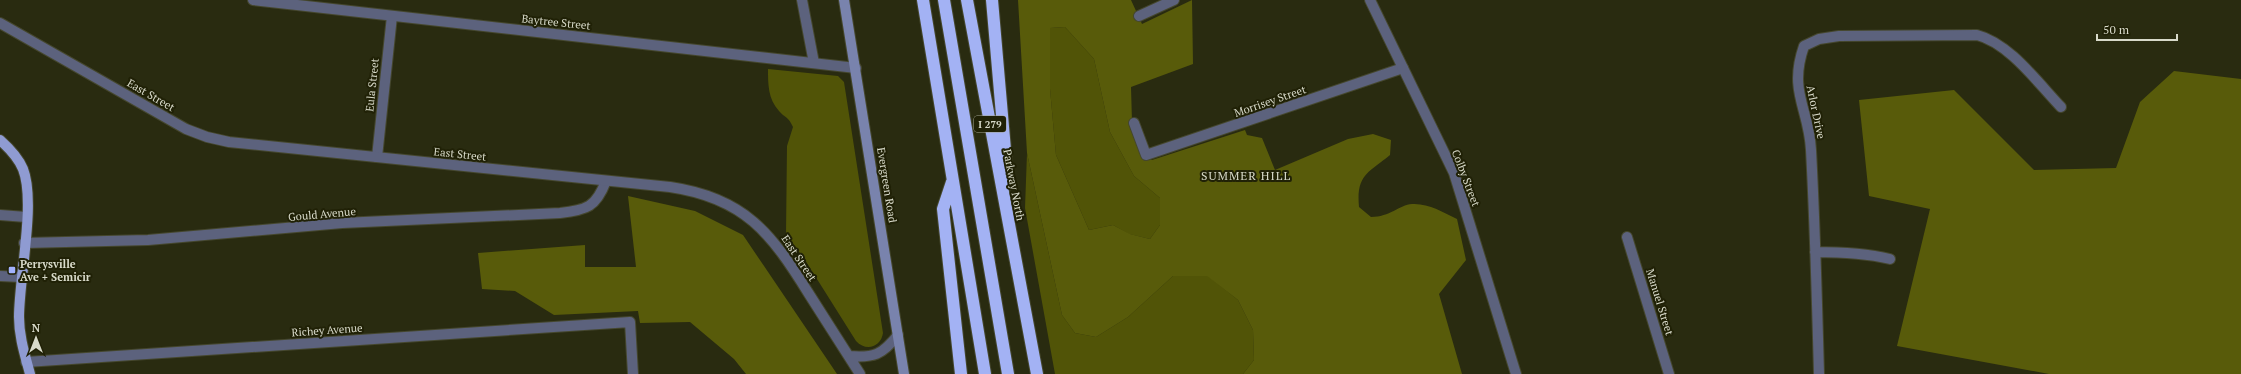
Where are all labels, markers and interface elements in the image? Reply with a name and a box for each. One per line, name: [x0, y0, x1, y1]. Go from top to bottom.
street label: Baytree Street: [521, 11, 591, 33]
scale bar: [2097, 16, 2177, 42]
text: 50 m: [2103, 22, 2130, 37]
street label: Eula Street: [362, 58, 382, 112]
street label: East Street: [125, 76, 177, 114]
street label: Morrisey Street: [1232, 82, 1308, 120]
street label: Arlor Drive: [1804, 84, 1829, 140]
road number: I 279: [974, 116, 1006, 132]
street label: East Street: [433, 144, 487, 164]
street label: Evergreen Road: [874, 146, 900, 224]
street label: Parkway North: [1000, 148, 1028, 223]
street label: Colby Street: [1449, 148, 1483, 208]
district label: SUMMER HILL: [1201, 168, 1291, 183]
street label: Gould Avenue: [288, 204, 357, 224]
street label: East Street: [778, 232, 820, 284]
place label: Perrysville Ave + Semicir: [20, 257, 91, 284]
marker: Perrysville Ave + Semicir: [7, 265, 17, 275]
street label: Manuel Street: [1643, 267, 1677, 337]
north arrow: [16, 318, 56, 358]
street label: Richey Avenue: [291, 320, 363, 339]
text: N: [32, 321, 41, 335]

